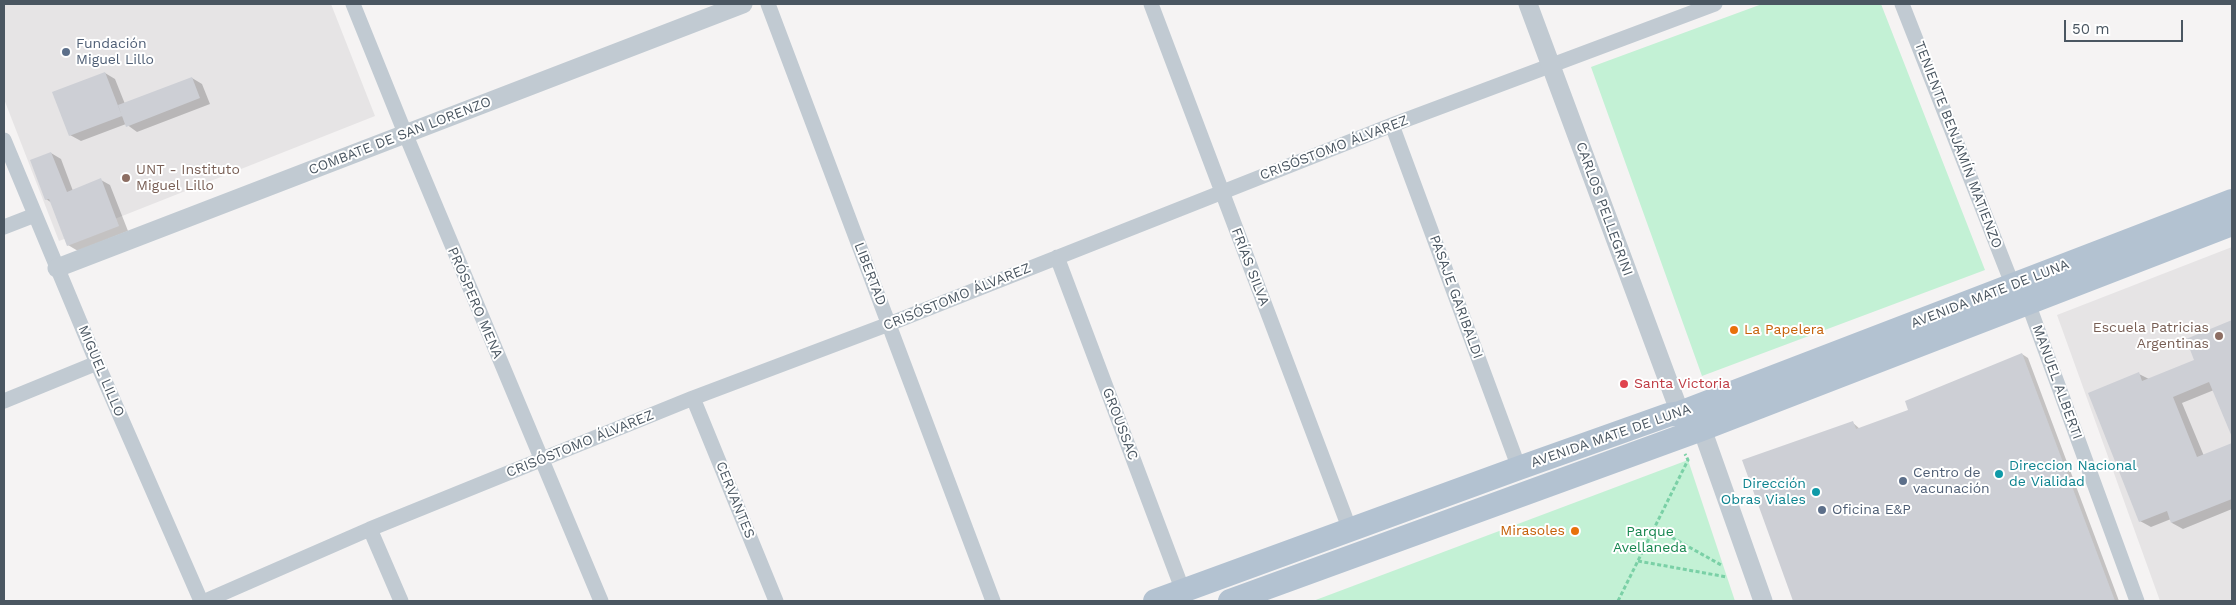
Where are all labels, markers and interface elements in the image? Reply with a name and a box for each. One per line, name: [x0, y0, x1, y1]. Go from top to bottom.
scale bar: [2066, 10, 2185, 42]
text: 50 m: [2072, 20, 2109, 38]
place label: Fundación Miguel Lillo: [76, 36, 154, 68]
street label: TENIENTE BENJAMÍN MATIENZO: [1911, 39, 2005, 251]
marker: Fundación Miguel Lillo: [60, 46, 72, 58]
street label: COMBATE DE SAN LORENZO: [306, 93, 494, 179]
street label: CRISÓSTOMO ÁLVAREZ: [1257, 112, 1411, 184]
street label: CARLOS PELLEGRINI: [1572, 140, 1636, 278]
place label: UNT - Instituto Miguel Lillo: [136, 162, 240, 194]
marker: UNT - Instituto Miguel Lillo: [120, 172, 132, 184]
street label: FRÍAS SILVA: [1227, 226, 1273, 308]
street label: PASAJE GARIBALDI: [1426, 233, 1486, 361]
street label: LIBERTAD: [850, 240, 890, 308]
street label: PRÓSPERO MENA: [444, 245, 506, 361]
street label: AVENIDA MATE DE LUNA: [1909, 256, 2071, 332]
street label: CRISÓSTOMO ÁLVAREZ: [881, 260, 1033, 334]
place label: Escuela Patricias Argentinas: [2093, 320, 2209, 352]
place label: La Papelera: [1744, 322, 1824, 338]
street label: MANUEL ALBERTI: [2028, 322, 2086, 442]
street label: MIGUEL LILLO: [74, 323, 128, 419]
marker: La Papelera: [1728, 324, 1740, 336]
marker: Escuela Patricias Argentinas: [2213, 330, 2225, 342]
place label: Santa Victoria: [1634, 376, 1730, 392]
marker: Santa Victoria: [1618, 378, 1630, 390]
street label: GROUSSAC: [1099, 385, 1141, 463]
street label: AVENIDA MATE DE LUNA: [1529, 401, 1693, 471]
street label: CRISÓSTOMO ÁLVAREZ: [504, 407, 656, 481]
place label: Direccion Nacional de Vialidad: [2009, 458, 2137, 491]
street label: CERVANTES: [712, 459, 758, 541]
place label: Centro de vacunación: [1913, 465, 1990, 498]
marker: Direccion Nacional de Vialidad: [1993, 468, 2005, 480]
marker: Centro de vacunación: [1897, 475, 1909, 487]
place label: Dirección Obras Viales: [1721, 476, 1806, 508]
marker: Dirección Obras Viales: [1810, 486, 1822, 498]
place label: Oficina E&P: [1832, 502, 1911, 518]
marker: Oficina E&P: [1816, 504, 1828, 516]
place label: Mirasoles: [1500, 523, 1565, 539]
park label: Parque Avellaneda: [1613, 524, 1687, 556]
marker: Mirasoles: [1569, 525, 1581, 537]

